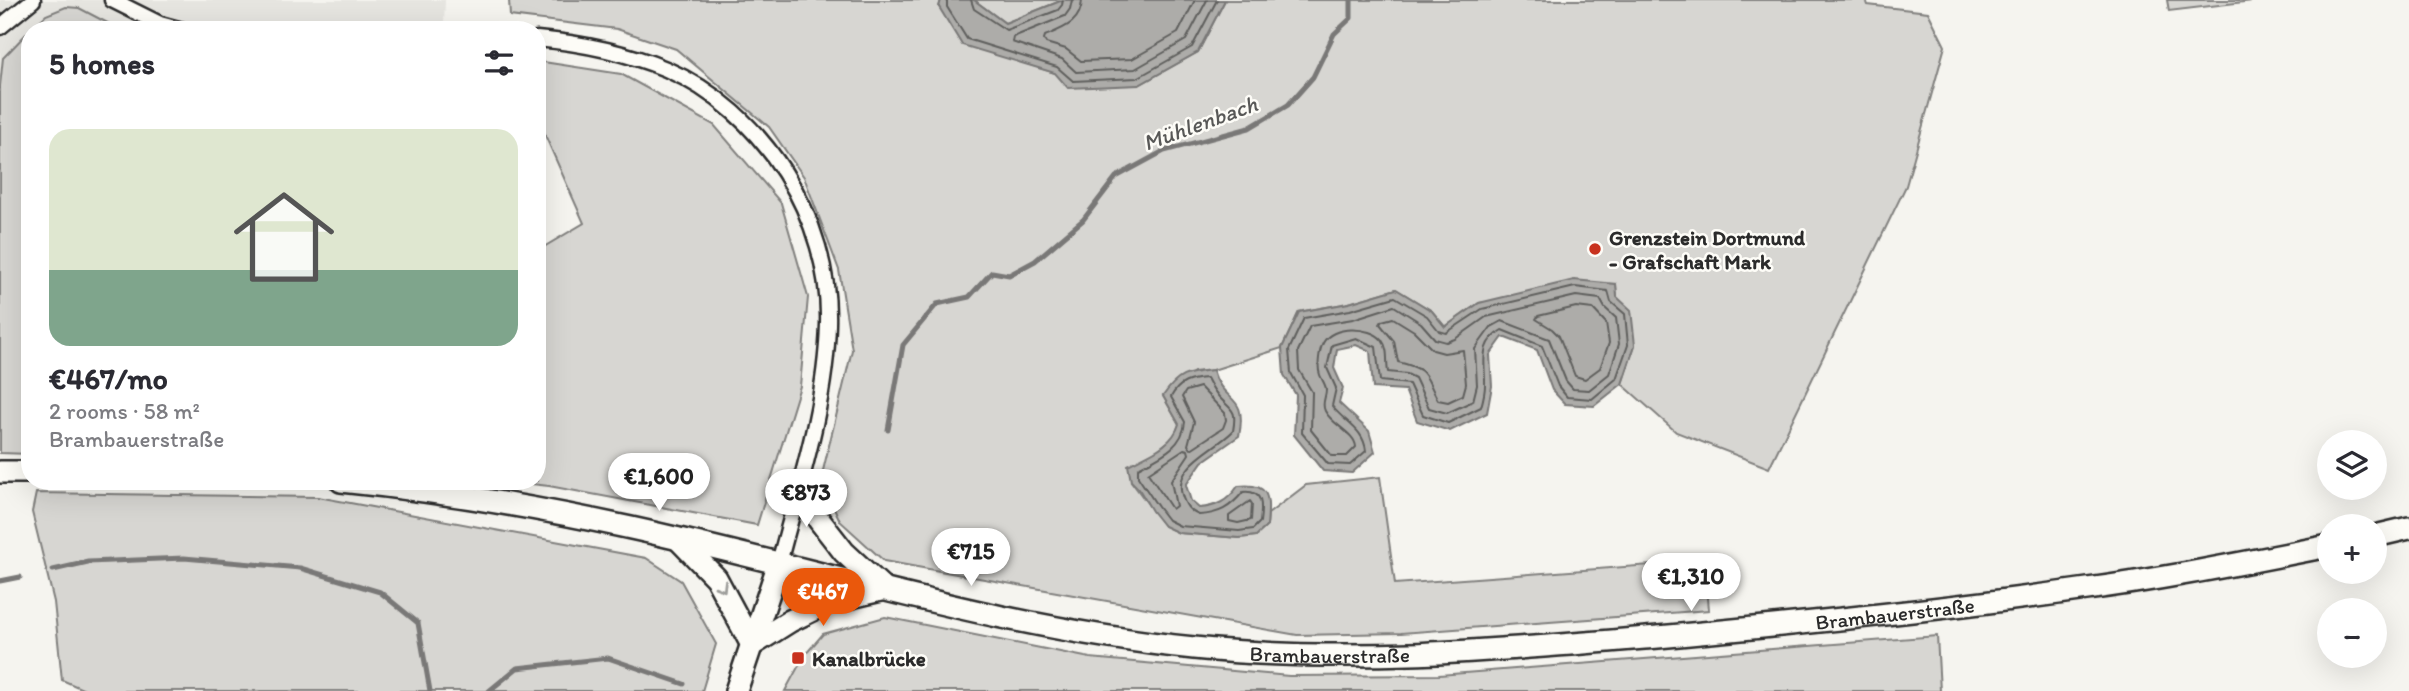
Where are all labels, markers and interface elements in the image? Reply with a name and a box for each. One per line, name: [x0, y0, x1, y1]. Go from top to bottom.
icon: filters: [480, 44, 518, 82]
text: 5 homes: [49, 45, 155, 82]
water label: Mühlenbach: [1139, 89, 1262, 157]
icon: home: [221, 174, 347, 300]
place label: Grenzstein Dortmund - Grafschaft Mark: [1609, 225, 1806, 274]
marker: Grenzstein Dortmund - Grafschaft Mark: [1587, 241, 1603, 257]
text: €467/mo: [49, 360, 168, 397]
text: 2 rooms · 58 m²: [49, 397, 200, 425]
text: Brambauerstraße: [49, 425, 224, 453]
map controls: [2317, 430, 2387, 668]
button: layers: [2317, 430, 2387, 500]
pin: €1,600: [602, 454, 716, 513]
text: €1,600: [624, 462, 694, 490]
pin: €873: [765, 470, 847, 529]
text: €873: [781, 478, 831, 506]
button: +: [2317, 514, 2387, 584]
pin: €715: [930, 528, 1012, 588]
text: €715: [947, 537, 995, 565]
pin: €1,310: [1634, 554, 1748, 613]
text: €1,310: [1658, 562, 1724, 590]
pin: €467: [782, 568, 864, 628]
text: €467: [798, 577, 848, 605]
one-way arrow: [713, 580, 726, 593]
street label: Brambauerstraße: [1814, 592, 1976, 634]
button: −: [2317, 598, 2387, 668]
street label: Brambauerstraße: [1249, 640, 1410, 668]
place label: Kanalbrücke: [812, 646, 926, 671]
marker: Kanalbrücke: [790, 650, 806, 666]

